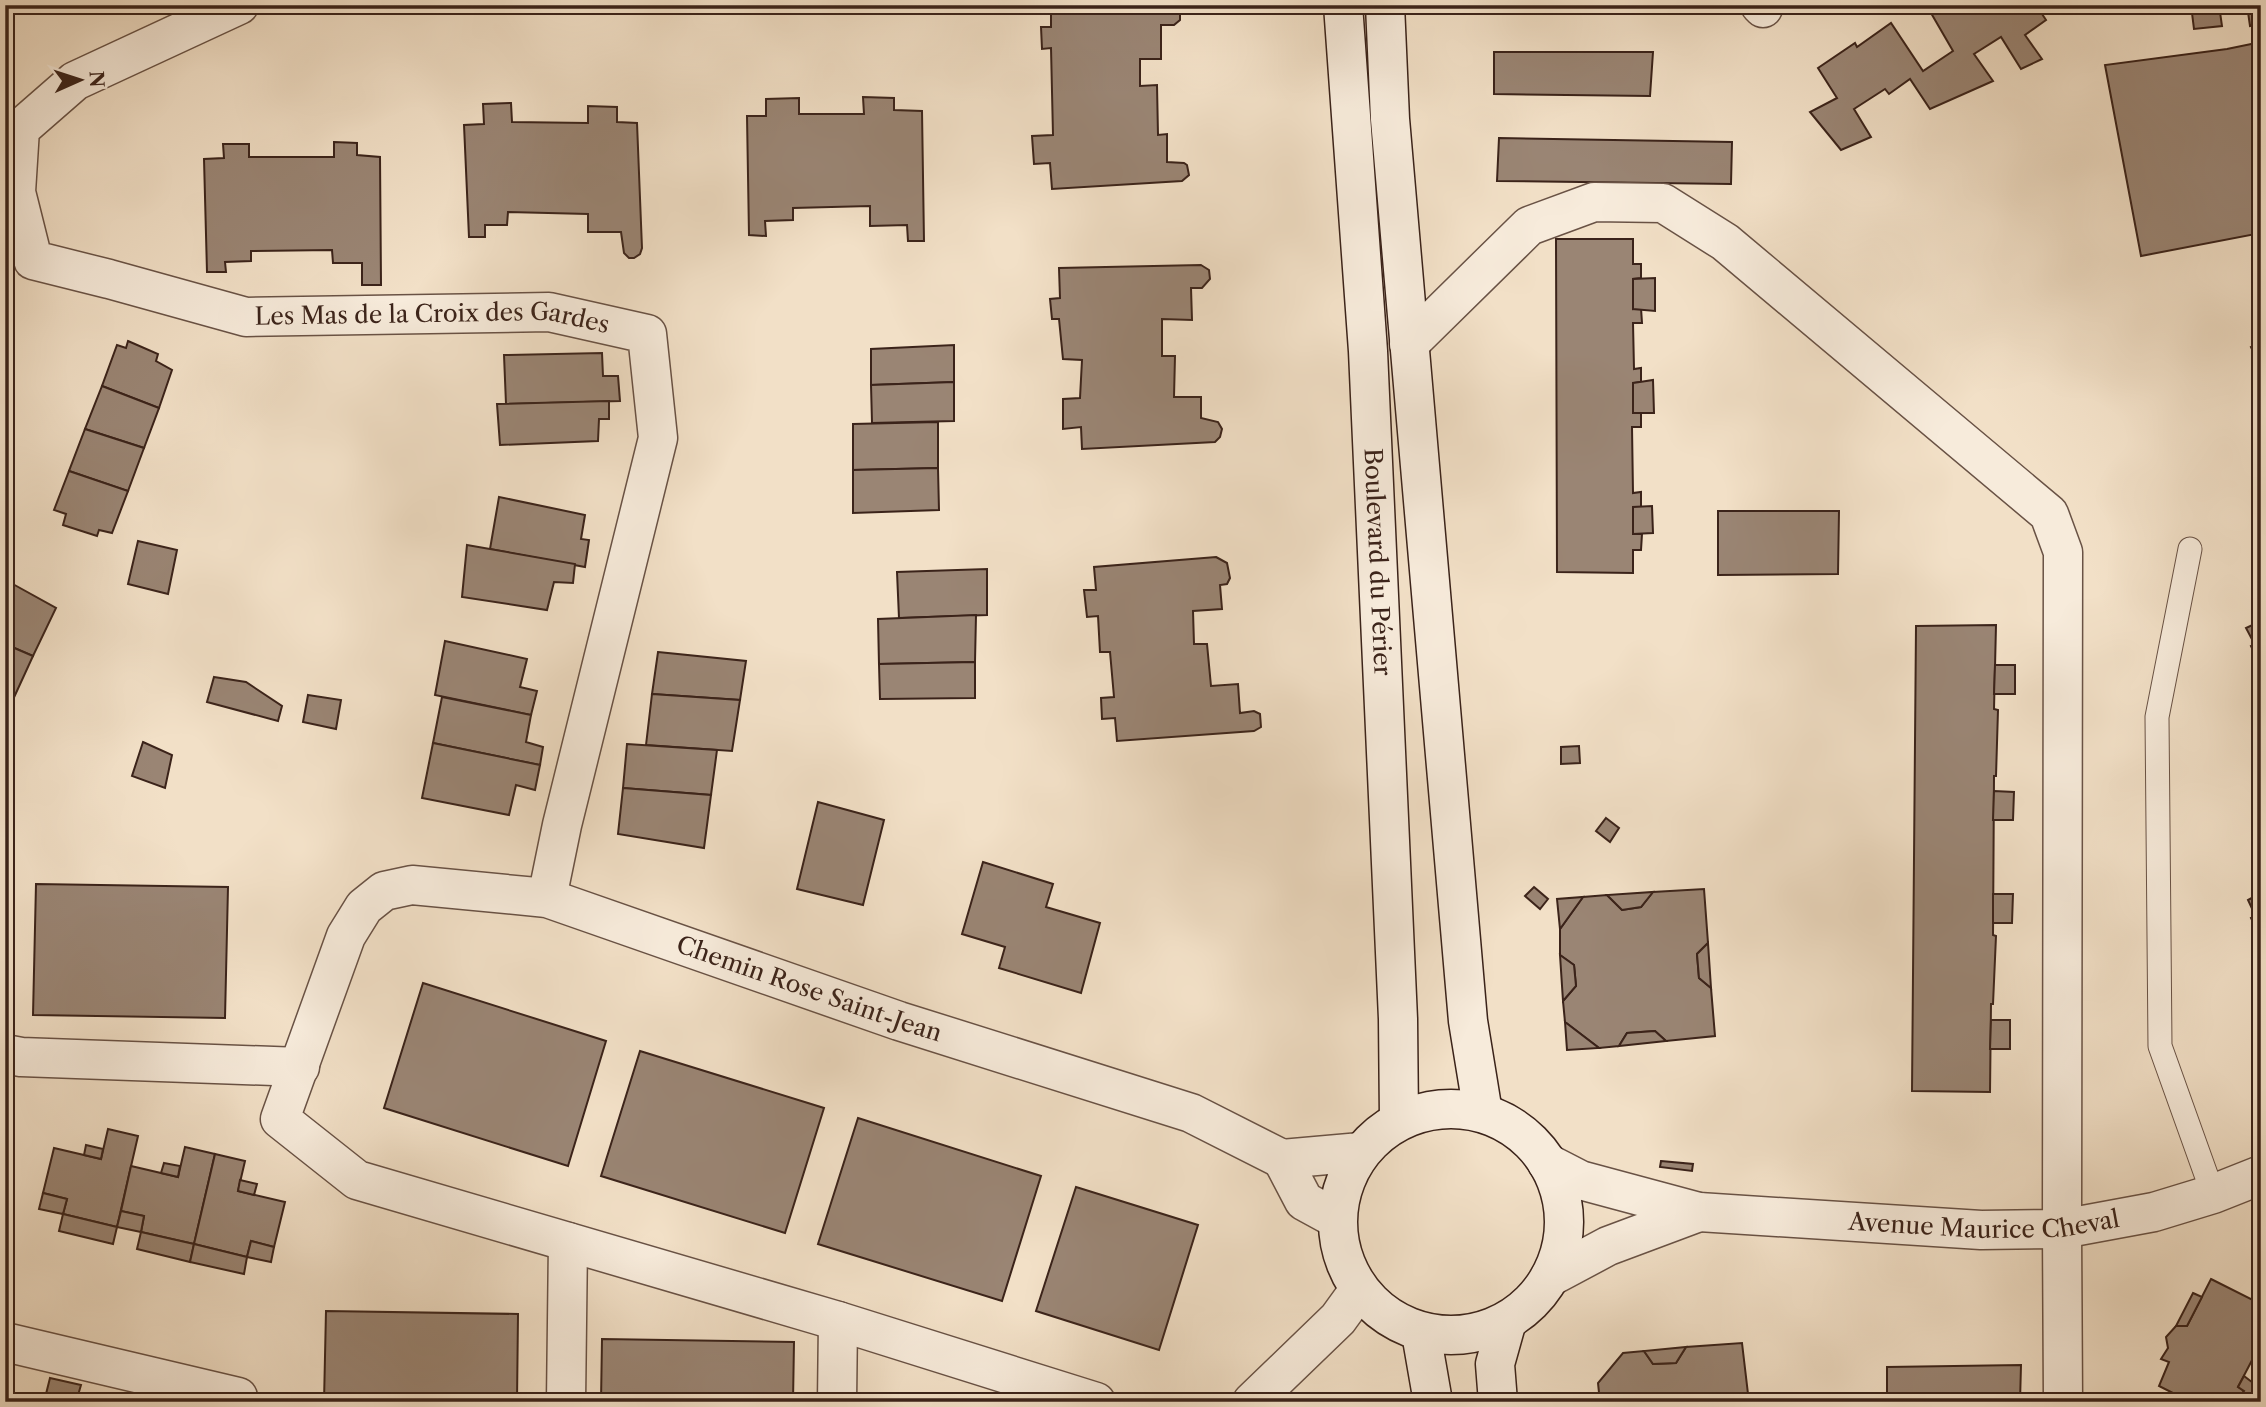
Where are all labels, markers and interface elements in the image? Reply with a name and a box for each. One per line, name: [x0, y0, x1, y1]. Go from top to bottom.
north arrow: [46, 46, 116, 116]
text: N: [85, 70, 108, 88]
street label: Les Mas de la Croix des Gardes: [254, 297, 612, 339]
street label: Boulevard du Périer: [1358, 447, 1398, 676]
street label: Chemin Rose Saint-Jean: [673, 929, 945, 1048]
street label: Avenue Maurice Cheval: [1847, 1204, 2122, 1244]

